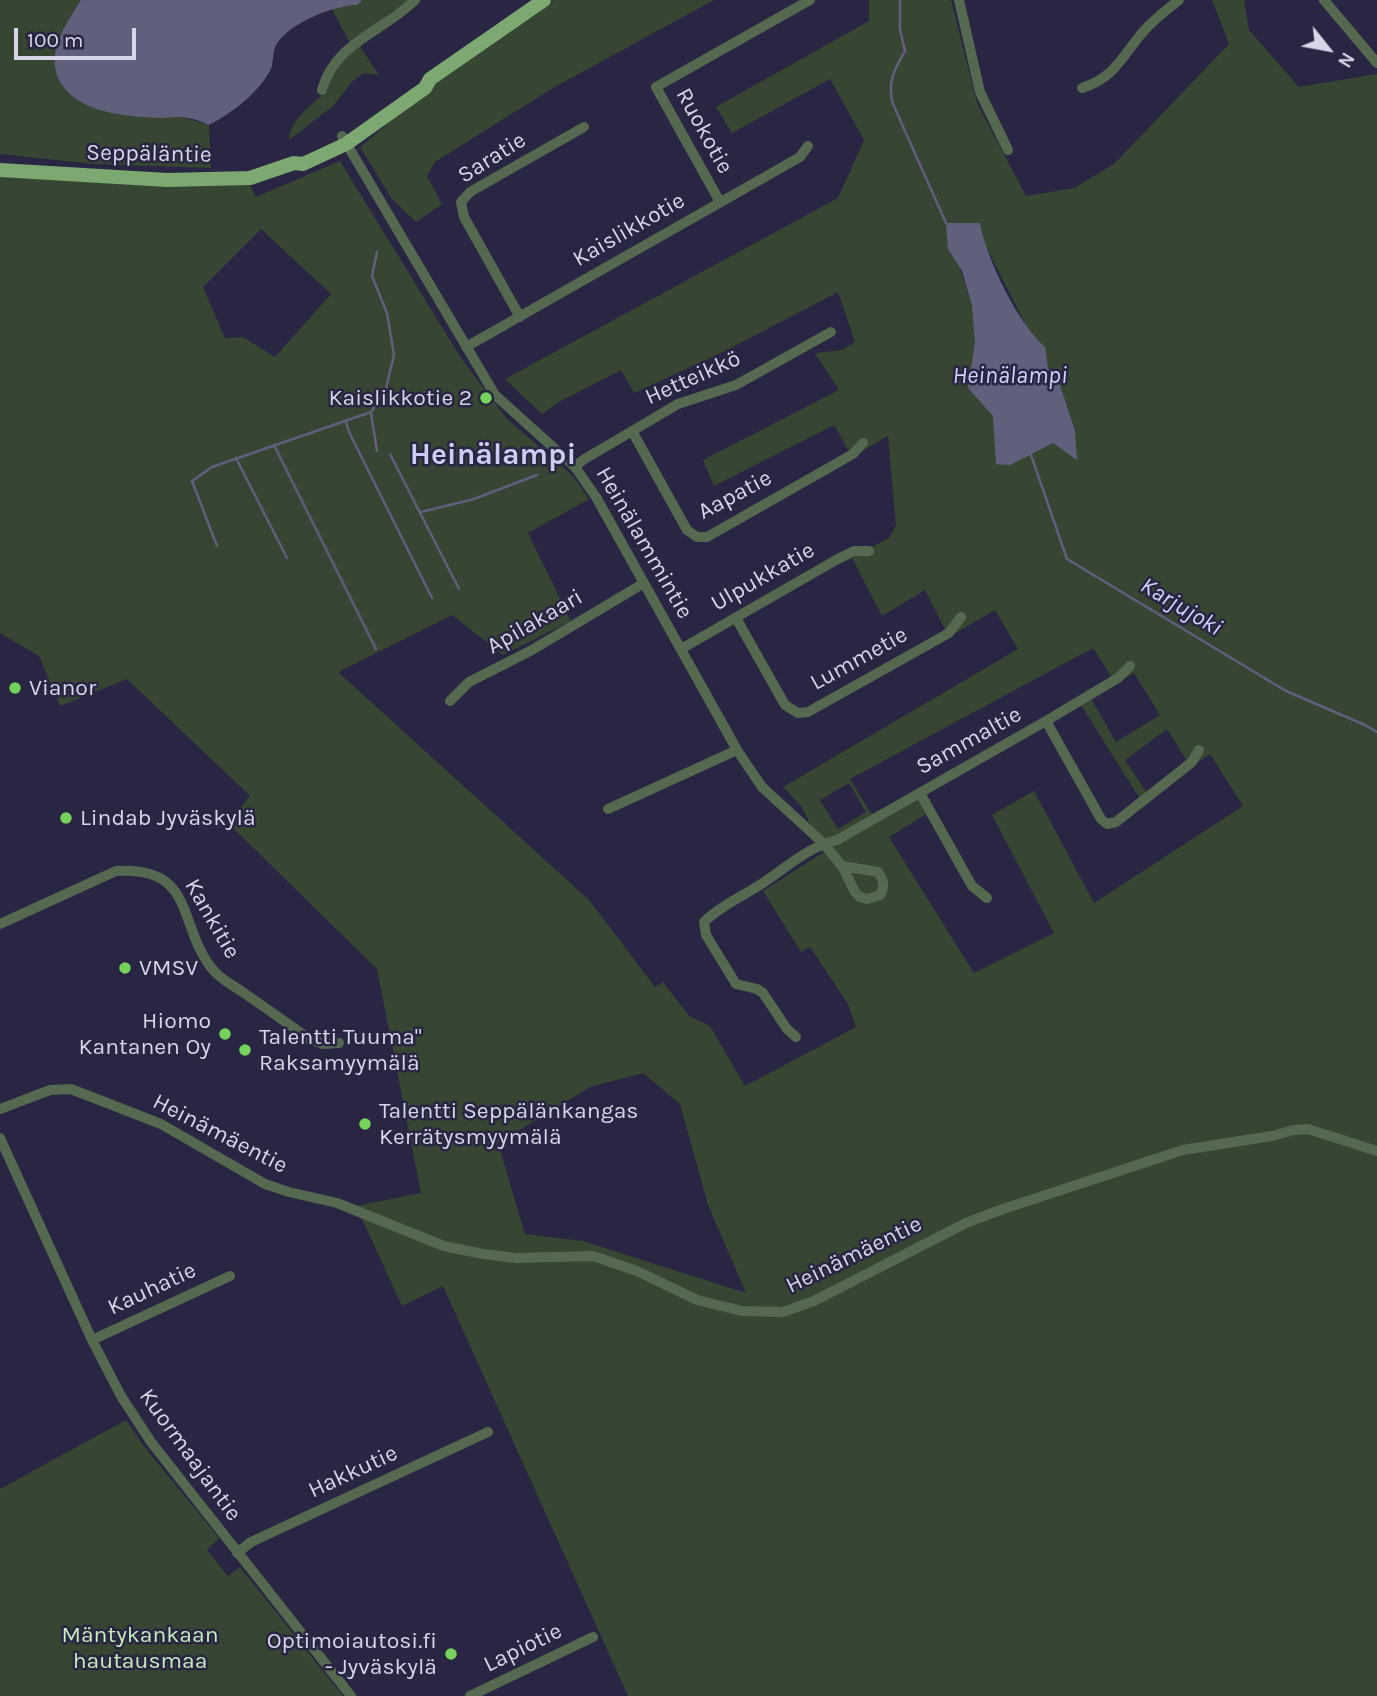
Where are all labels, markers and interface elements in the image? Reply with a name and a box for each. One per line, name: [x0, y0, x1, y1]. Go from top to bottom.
scale bar: [18, 14, 140, 58]
north arrow: [1293, 14, 1363, 84]
text: 100 m: [27, 28, 84, 52]
text: N: [1333, 48, 1359, 71]
street label: Ruokotie: [669, 83, 739, 179]
street label: Saratie: [453, 126, 531, 190]
street label: Seppäläntie: [86, 139, 212, 169]
street label: Kaislikkotie: [568, 187, 690, 273]
street label: Hetteikkö: [641, 345, 745, 411]
water label: Heinälampi: [953, 362, 1067, 390]
place label: Kaislikkotie 2: [329, 384, 472, 412]
marker: Kaislikkotie 2: [478, 390, 494, 406]
district label: Heinälampi: [410, 437, 576, 473]
street label: Heinälammintie: [589, 462, 699, 624]
street label: Aapatie: [694, 464, 776, 526]
street label: Ulpukkatie: [706, 536, 820, 618]
water label: Karjujoki: [1135, 571, 1227, 643]
street label: Apilakaari: [482, 584, 588, 660]
street label: Lummetie: [806, 621, 912, 697]
place label: Vianor: [29, 674, 96, 702]
marker: Vianor: [7, 680, 23, 696]
street label: Sammaltie: [912, 701, 1026, 781]
place label: Lindab Jyväskylä: [80, 804, 256, 832]
marker: Lindab Jyväskylä: [58, 810, 74, 826]
street label: Kankitie: [178, 874, 246, 964]
place label: VMSV: [139, 954, 198, 982]
marker: VMSV: [117, 960, 133, 976]
place label: Hiomo Kantanen Oy: [79, 1007, 211, 1061]
place label: Talentti Tuuma" Raksamyymälä: [259, 1023, 422, 1077]
marker: Hiomo Kantanen Oy: [217, 1026, 233, 1042]
marker: Talentti Tuuma" Raksamyymälä: [237, 1042, 253, 1058]
street label: Heinämäentie: [148, 1088, 292, 1180]
place label: Talentti Seppälänkangas Kerrätysmyymälä: [379, 1097, 638, 1151]
marker: Talentti Seppälänkangas Kerrätysmyymälä: [357, 1116, 373, 1132]
street label: Heinämäentie: [782, 1210, 926, 1300]
street label: Kauhatie: [103, 1257, 201, 1321]
street label: Kuormaajantie: [133, 1384, 247, 1526]
street label: Hakkutie: [304, 1439, 402, 1505]
street label: Lapiotie: [479, 1617, 567, 1679]
park label: Mäntykankaan hautausmaa: [61, 1621, 219, 1675]
place label: Optimoiautosi.fi - Jyväskylä: [267, 1627, 437, 1681]
marker: Optimoiautosi.fi - Jyväskylä: [443, 1646, 459, 1662]

